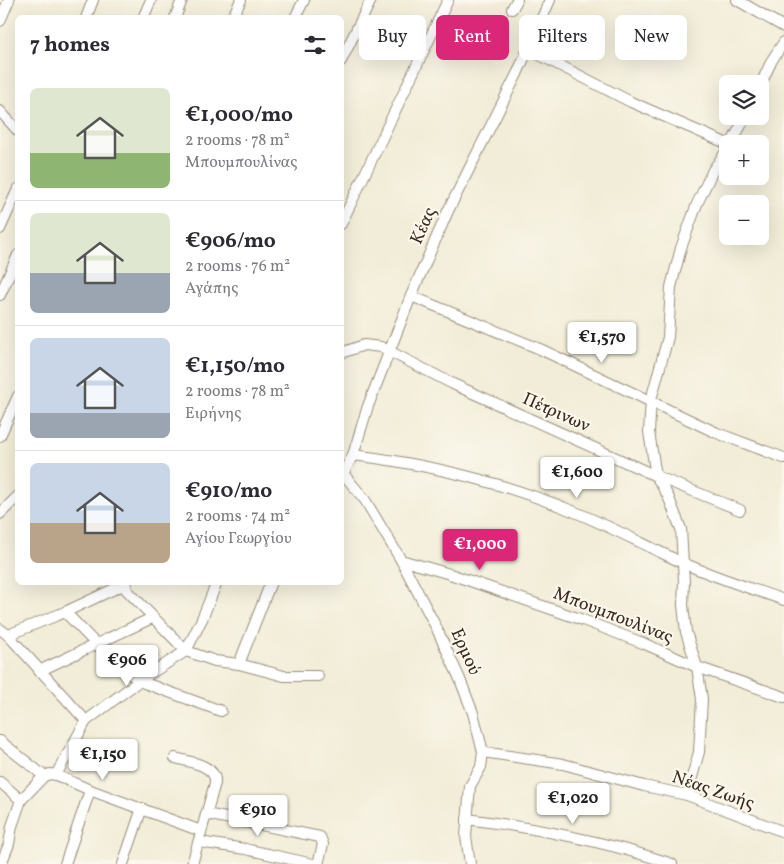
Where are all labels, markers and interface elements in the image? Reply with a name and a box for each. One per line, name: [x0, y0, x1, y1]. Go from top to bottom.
chip: Buy: [359, 15, 426, 60]
chip: Rent: [436, 15, 509, 60]
chip: Filters: [519, 15, 605, 60]
chip: New: [615, 15, 687, 60]
text: 7 homes: [30, 31, 110, 60]
icon: filters: [301, 31, 329, 59]
map controls: [719, 75, 769, 245]
button: layers: [719, 75, 769, 125]
text: €1,000/mo: [185, 101, 293, 130]
icon: home: [70, 108, 130, 168]
text: 2 rooms · 78 m²: [185, 130, 290, 152]
button: +: [719, 135, 769, 185]
text: Μπουμπουλίνας: [185, 152, 297, 174]
button: −: [719, 195, 769, 245]
street label: Κέας: [405, 203, 443, 249]
text: €906/mo: [185, 227, 276, 256]
icon: home: [70, 233, 130, 293]
text: 2 rooms · 76 m²: [185, 256, 290, 278]
text: Αγάπης: [185, 278, 239, 300]
pin: €1,570: [561, 322, 643, 364]
text: €1,570: [578, 327, 626, 349]
text: €1,150/mo: [185, 352, 285, 381]
icon: home: [70, 358, 130, 418]
text: 2 rooms · 78 m²: [185, 381, 290, 403]
street label: Πέτρινων: [518, 387, 594, 439]
text: Ειρήνης: [185, 403, 241, 425]
pin: €1,600: [536, 456, 618, 499]
text: €1,600: [551, 462, 603, 484]
text: €910/mo: [185, 477, 272, 506]
icon: home: [70, 483, 130, 543]
text: 2 rooms · 74 m²: [185, 506, 290, 528]
text: Αγίου Γεωργίου: [185, 528, 292, 550]
pin: €1,000: [439, 528, 521, 571]
text: €1,000: [454, 534, 506, 556]
street label: Μπουμπουλίνας: [550, 582, 676, 650]
street label: Ερμού: [444, 625, 486, 679]
pin: €906: [97, 644, 157, 687]
text: €906: [107, 650, 147, 672]
pin: €1,150: [62, 738, 144, 781]
text: €1,150: [80, 744, 126, 766]
street label: Νέας Ζωής: [668, 765, 758, 817]
pin: €1,020: [532, 782, 614, 825]
text: €1,020: [548, 788, 598, 810]
pin: €910: [228, 794, 288, 837]
text: €910: [240, 800, 276, 822]

